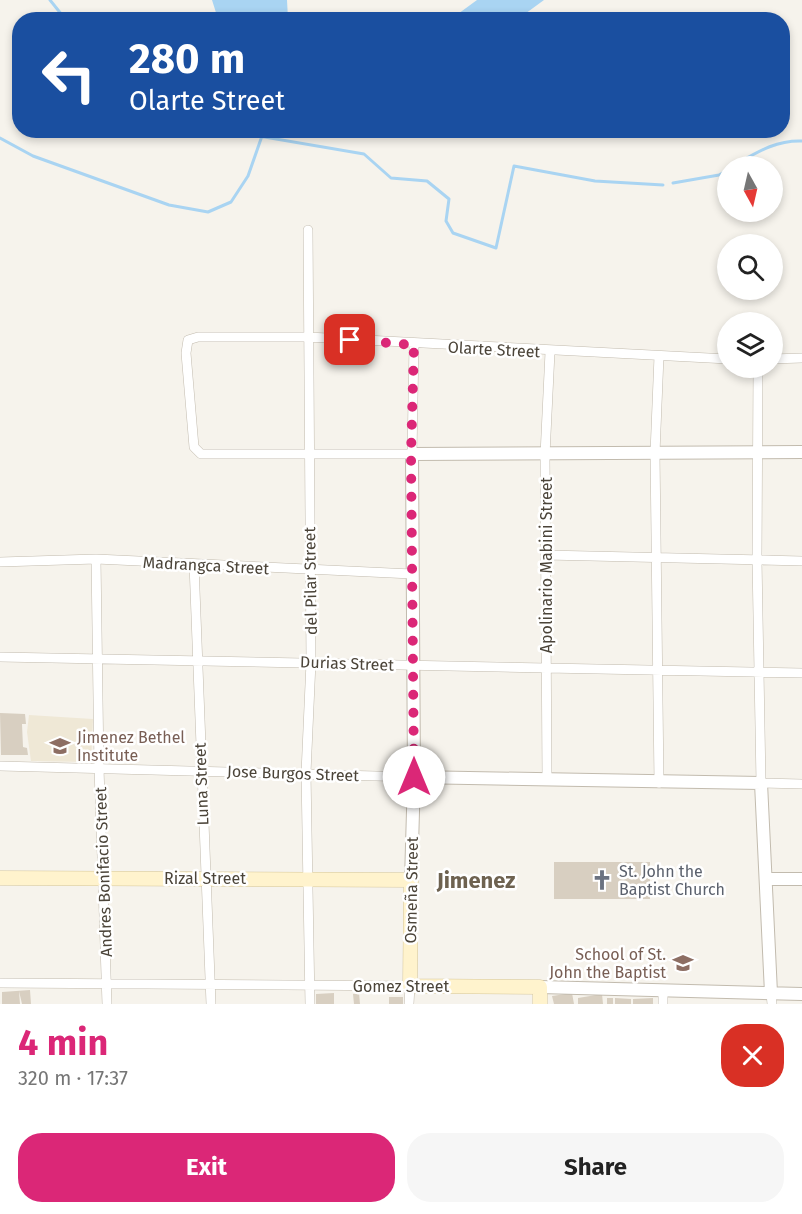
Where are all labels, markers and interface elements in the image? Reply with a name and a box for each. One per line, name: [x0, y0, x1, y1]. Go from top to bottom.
text: 280 m: [129, 34, 245, 84]
icon: left: [30, 36, 108, 114]
text: Olarte Street: [129, 85, 285, 117]
north arrow: [717, 156, 783, 222]
map controls: [717, 156, 783, 378]
button: search: [717, 234, 783, 300]
button: layers: [717, 312, 783, 378]
pin: [324, 314, 375, 365]
icon: arrive: [333, 323, 366, 356]
street label: Olarte Street: [447, 338, 541, 361]
street label: Apolinario Mabini Street: [537, 477, 556, 653]
street label: del Pilar Street: [300, 527, 321, 635]
street label: Madrangca Street: [142, 553, 270, 578]
street label: Durias Street: [300, 652, 394, 675]
place label: Jimenez Bethel Institute: [77, 728, 185, 765]
school or university icon: Jimenez Bethel Institute: [48, 734, 72, 758]
street label: Luna Street: [191, 742, 212, 826]
position arrow: [382, 745, 446, 809]
street label: Jose Burgos Street: [227, 762, 360, 785]
street label: Andres Bonifacio Street: [91, 786, 116, 957]
street label: Osmeña Street: [401, 836, 422, 944]
place label: St. John the Baptist Church: [619, 862, 725, 899]
district label: Jimenez: [436, 867, 515, 894]
church icon: St. John the Baptist Church: [590, 868, 614, 892]
street label: Rizal Street: [164, 869, 246, 888]
place label: School of St. John the Baptist: [549, 945, 666, 982]
school or university icon: School of St. John the Baptist: [671, 951, 695, 975]
street label: Gomez Street: [353, 977, 449, 996]
text: 4 min: [18, 1021, 108, 1065]
button: close: [721, 1024, 784, 1087]
text: 320 m · 17:37: [18, 1066, 128, 1090]
button: Exit: [18, 1133, 395, 1202]
button: Share: [407, 1133, 784, 1202]

